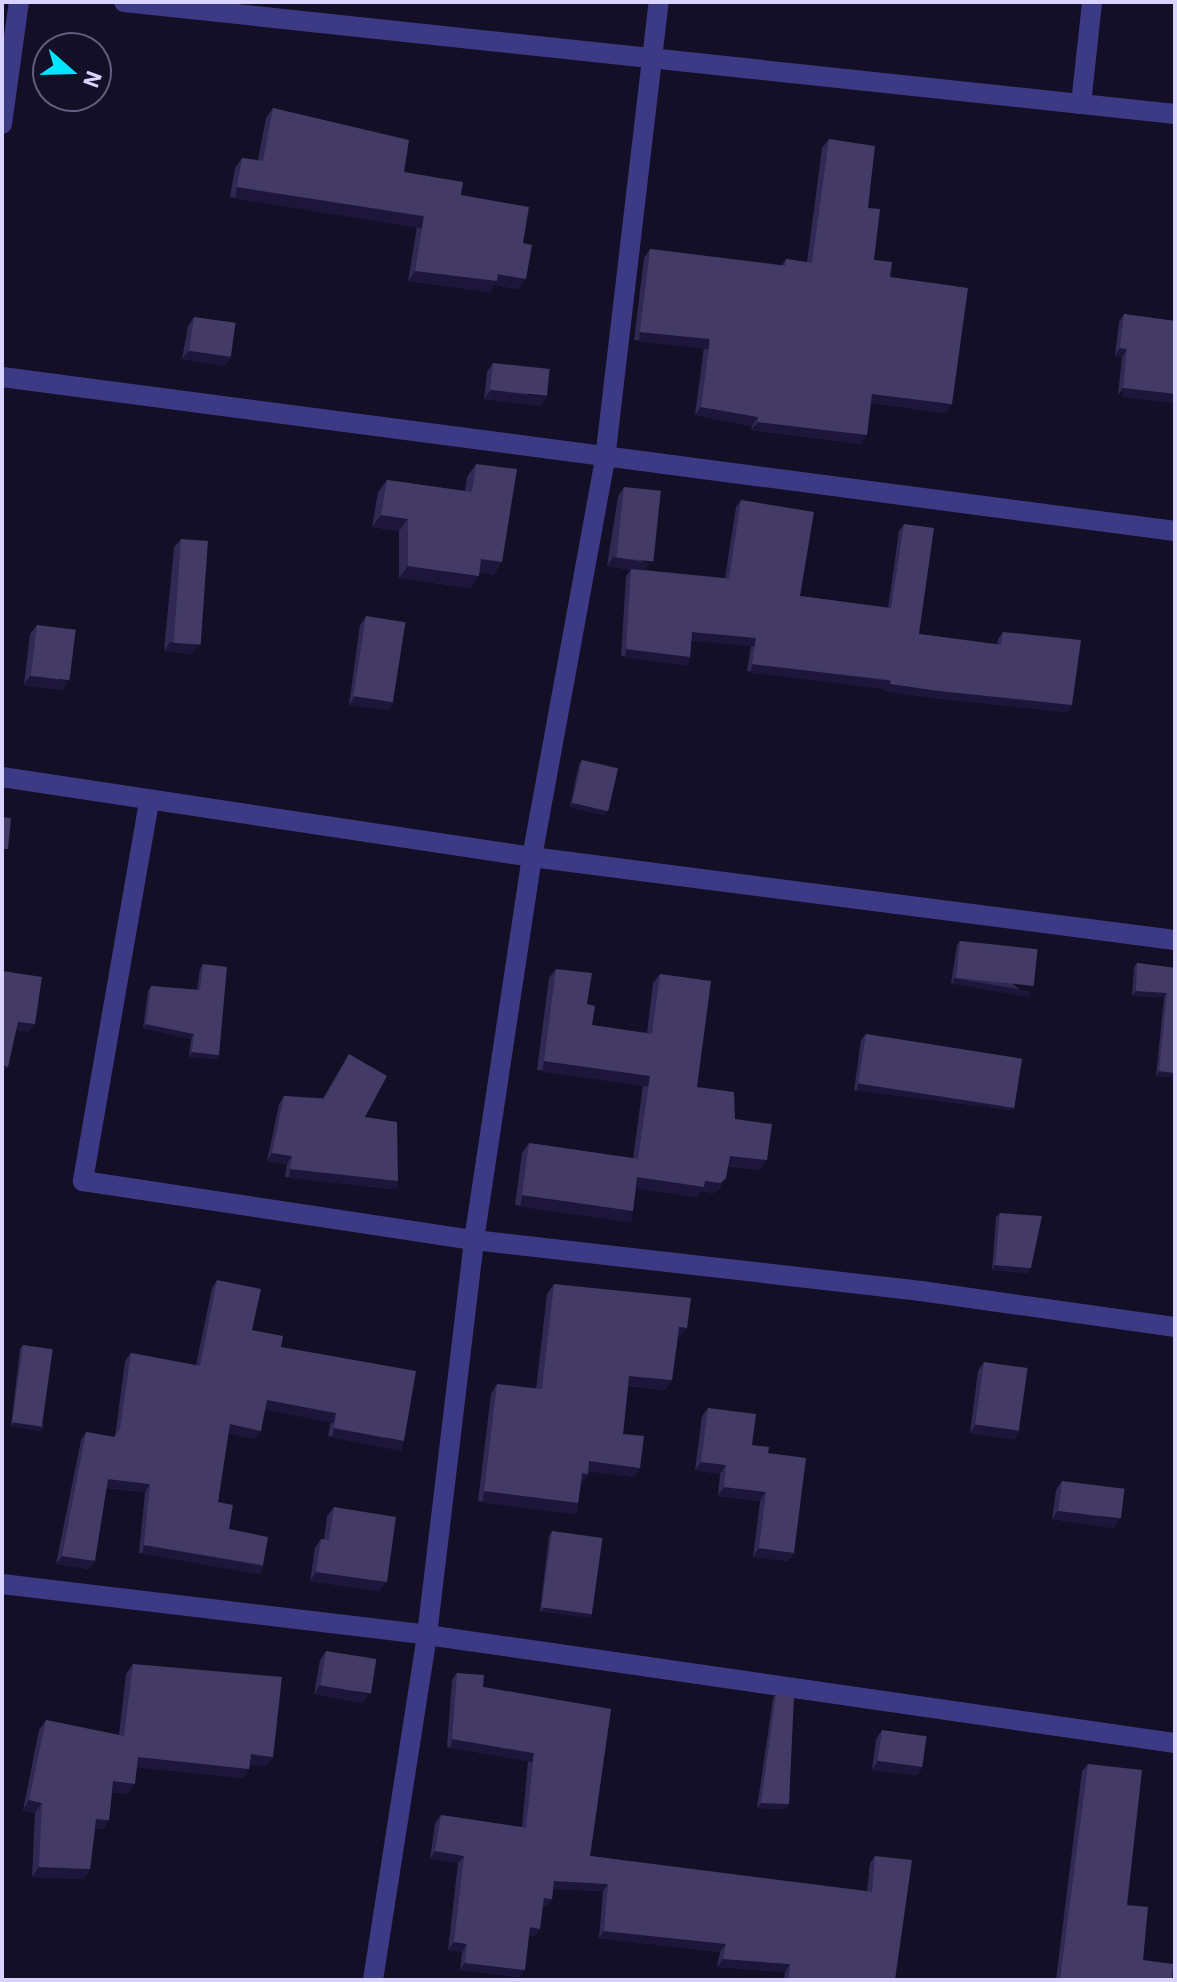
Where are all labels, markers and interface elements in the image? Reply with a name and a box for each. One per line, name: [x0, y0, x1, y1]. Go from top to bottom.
north arrow: [32, 32, 112, 112]
text: N: [77, 67, 109, 92]

